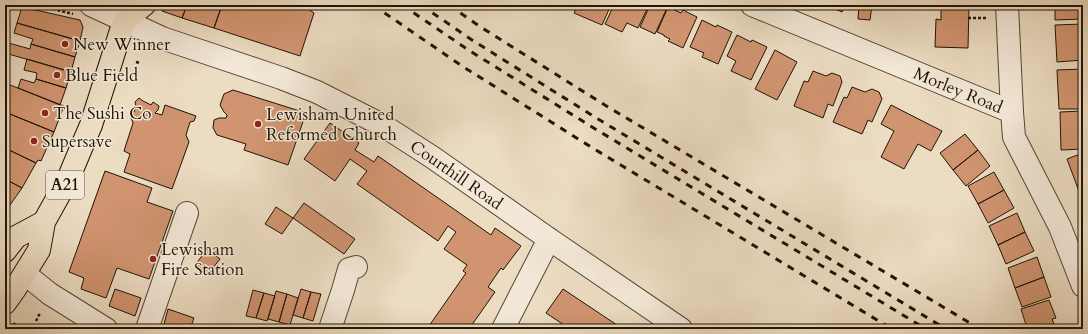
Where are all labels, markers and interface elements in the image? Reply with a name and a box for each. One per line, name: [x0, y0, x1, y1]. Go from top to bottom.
place label: New Winner: [73, 33, 171, 56]
marker: New Winner: [60, 39, 70, 49]
street label: Morley Road: [910, 61, 1006, 118]
place label: Blue Field: [65, 64, 138, 87]
marker: Blue Field: [52, 70, 62, 80]
place label: The Sushi Co: [53, 102, 151, 125]
place label: Lewisham United Reformed Church: [266, 103, 397, 146]
marker: The Sushi Co: [40, 108, 50, 118]
marker: Lewisham United Reformed Church: [253, 119, 263, 129]
place label: Supersave: [42, 130, 112, 153]
street label: Courthill Road: [406, 134, 508, 215]
marker: Supersave: [29, 136, 39, 146]
road number: A21: [46, 171, 84, 199]
place label: Lewisham Fire Station: [161, 238, 245, 281]
marker: Lewisham Fire Station: [148, 254, 158, 264]

